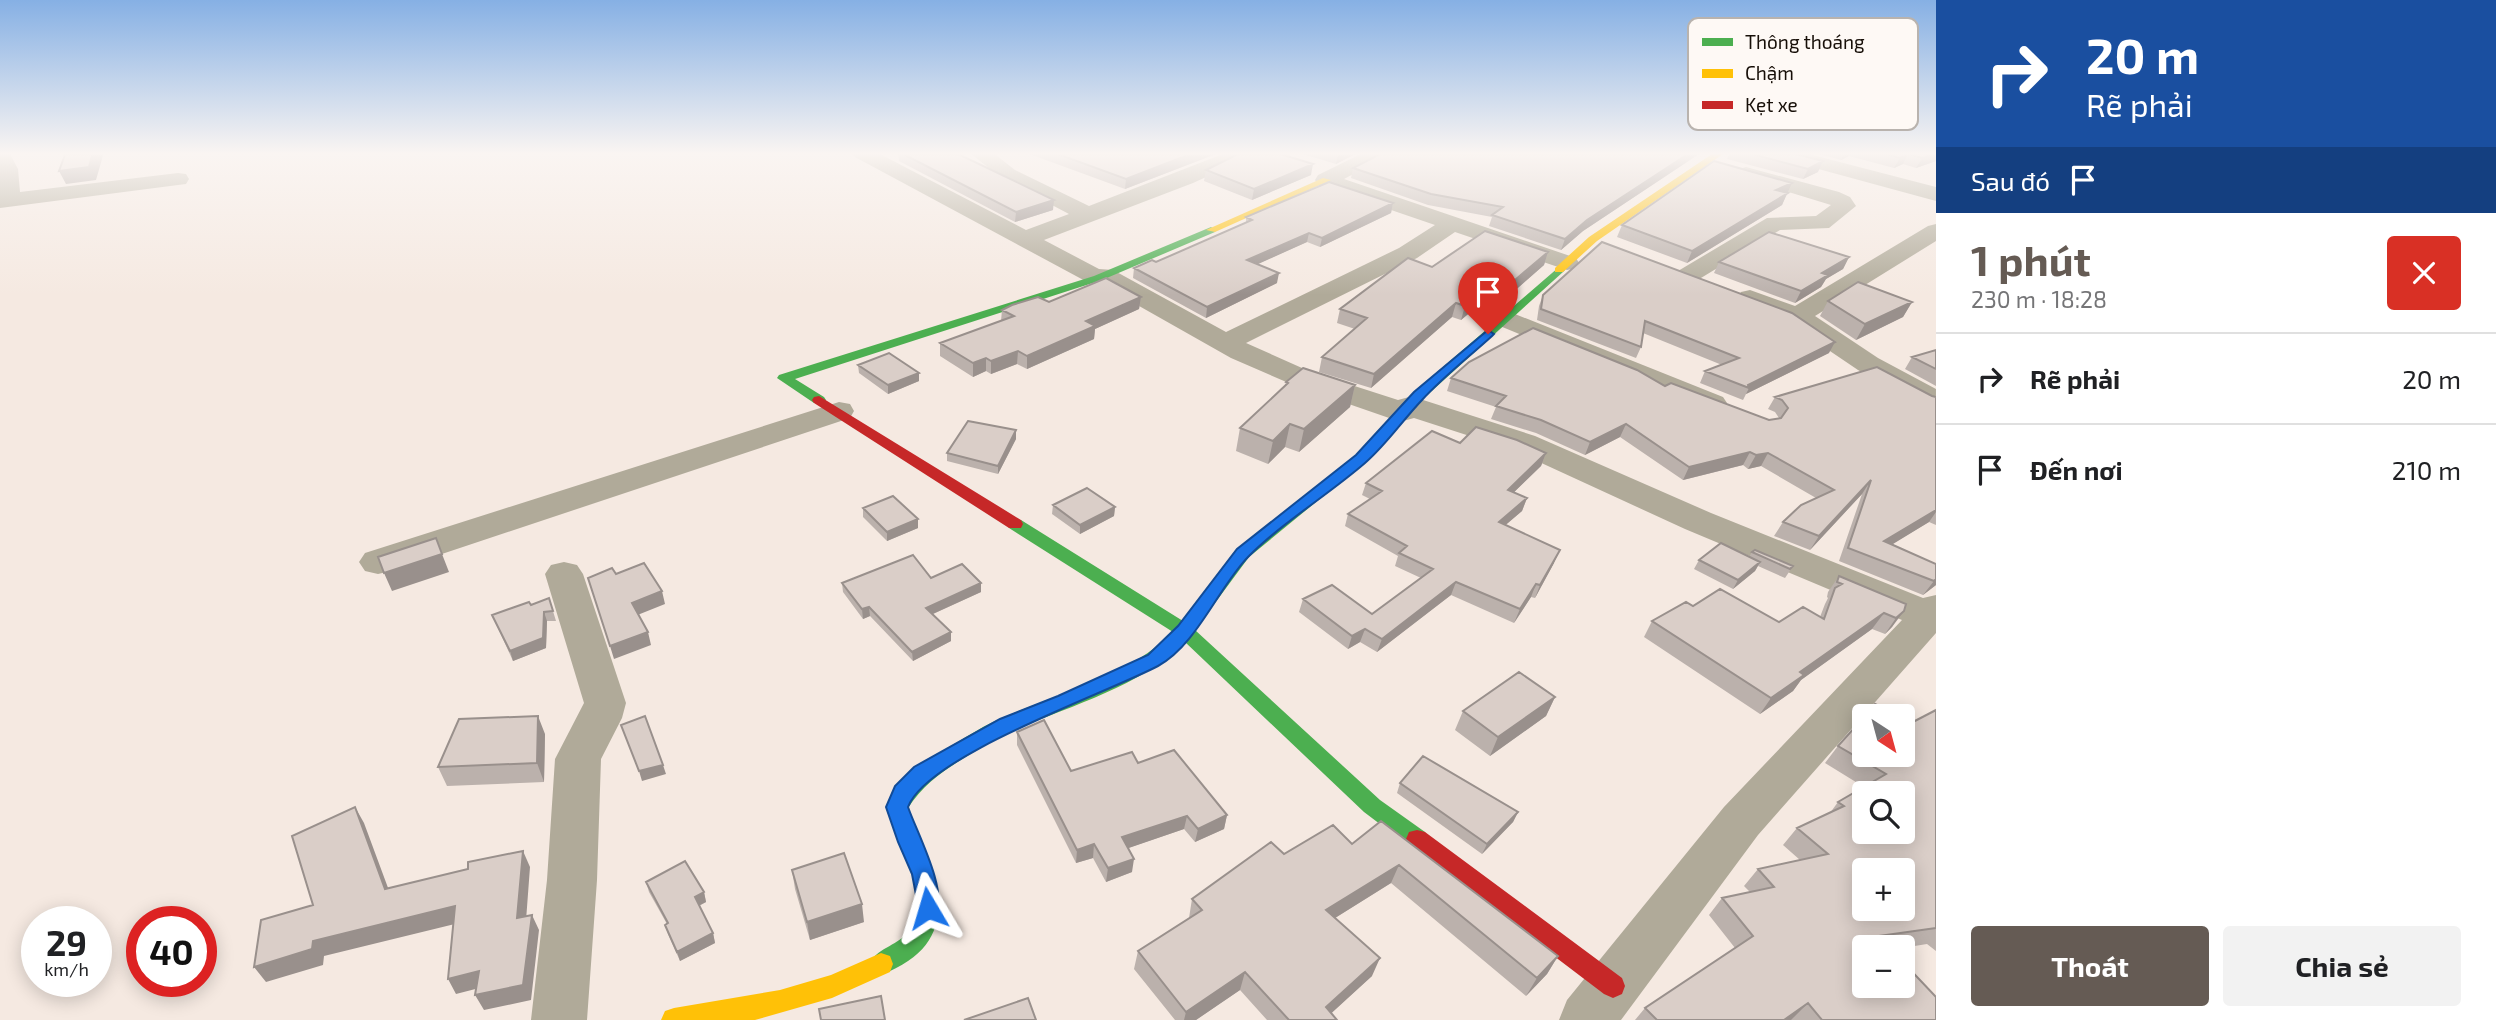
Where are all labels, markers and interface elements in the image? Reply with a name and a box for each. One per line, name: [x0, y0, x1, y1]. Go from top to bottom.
legend: [1688, 18, 1918, 130]
text: 20 m: [2086, 25, 2199, 84]
icon: right: [1971, 28, 2062, 119]
text: Thông thoáng: [1745, 30, 1865, 53]
text: Chậm: [1745, 61, 1794, 84]
text: Rẽ phải: [2086, 85, 2193, 123]
text: Kẹt xe: [1745, 93, 1798, 116]
icon: arrive: [2064, 161, 2102, 199]
text: Sau đó: [1971, 165, 2050, 196]
text: 1 phút: [1971, 234, 2091, 284]
button: close: [2387, 236, 2461, 310]
pin: [1458, 262, 1518, 334]
icon: arrive: [1469, 273, 1507, 311]
text: 230 m · 18:28: [1971, 285, 2107, 313]
icon: right: [1971, 360, 2009, 398]
text: Rẽ phải: [2030, 363, 2120, 394]
text: 20 m: [2402, 363, 2461, 394]
icon: arrive: [1971, 451, 2009, 489]
text: Đến nơi: [2030, 454, 2123, 485]
text: 210 m: [2392, 454, 2461, 485]
north arrow: [1852, 704, 1914, 766]
map controls: [1852, 704, 1915, 998]
button: search: [1852, 781, 1915, 844]
button: +: [1852, 858, 1915, 921]
position arrow: [891, 871, 965, 945]
speed limit sign: 40: [126, 906, 217, 997]
text: 29: [46, 921, 87, 963]
button: Thoát: [1971, 926, 2209, 1006]
button: Chia sẻ: [2223, 926, 2461, 1006]
button: −: [1852, 935, 1915, 998]
text: km/h: [44, 958, 89, 980]

